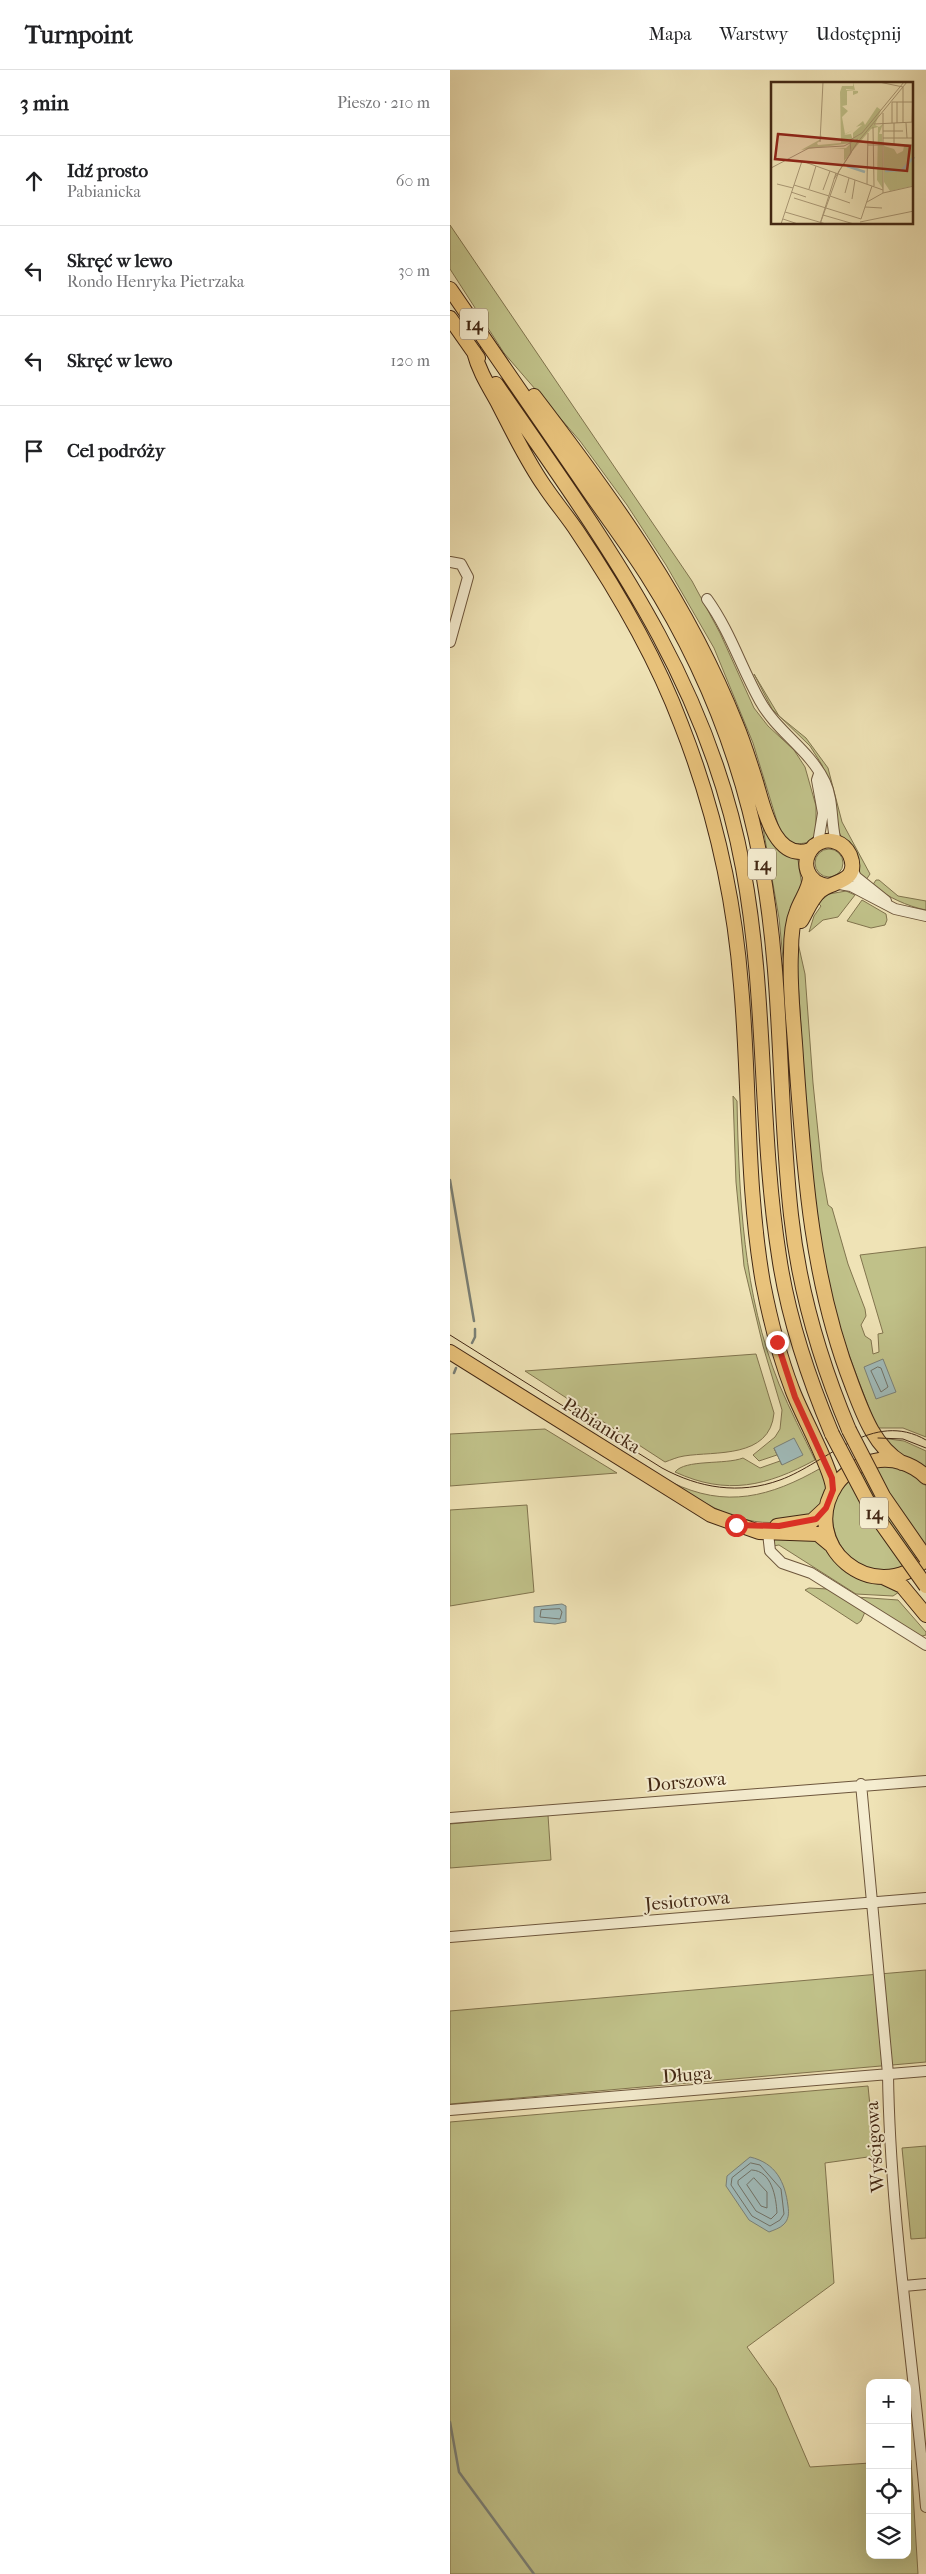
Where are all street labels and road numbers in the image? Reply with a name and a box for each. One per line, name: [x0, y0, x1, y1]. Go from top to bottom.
road number: 14: [460, 308, 488, 340]
road number: 14: [748, 849, 776, 880]
street label: Pabianicka: [558, 1393, 645, 1459]
road number: 14: [860, 1498, 888, 1529]
street label: Dorszowa: [646, 1768, 727, 1796]
street label: Jesiotrowa: [642, 1886, 731, 1916]
street label: Długa: [662, 2062, 713, 2088]
street label: Wyścigowa: [861, 2100, 889, 2194]

